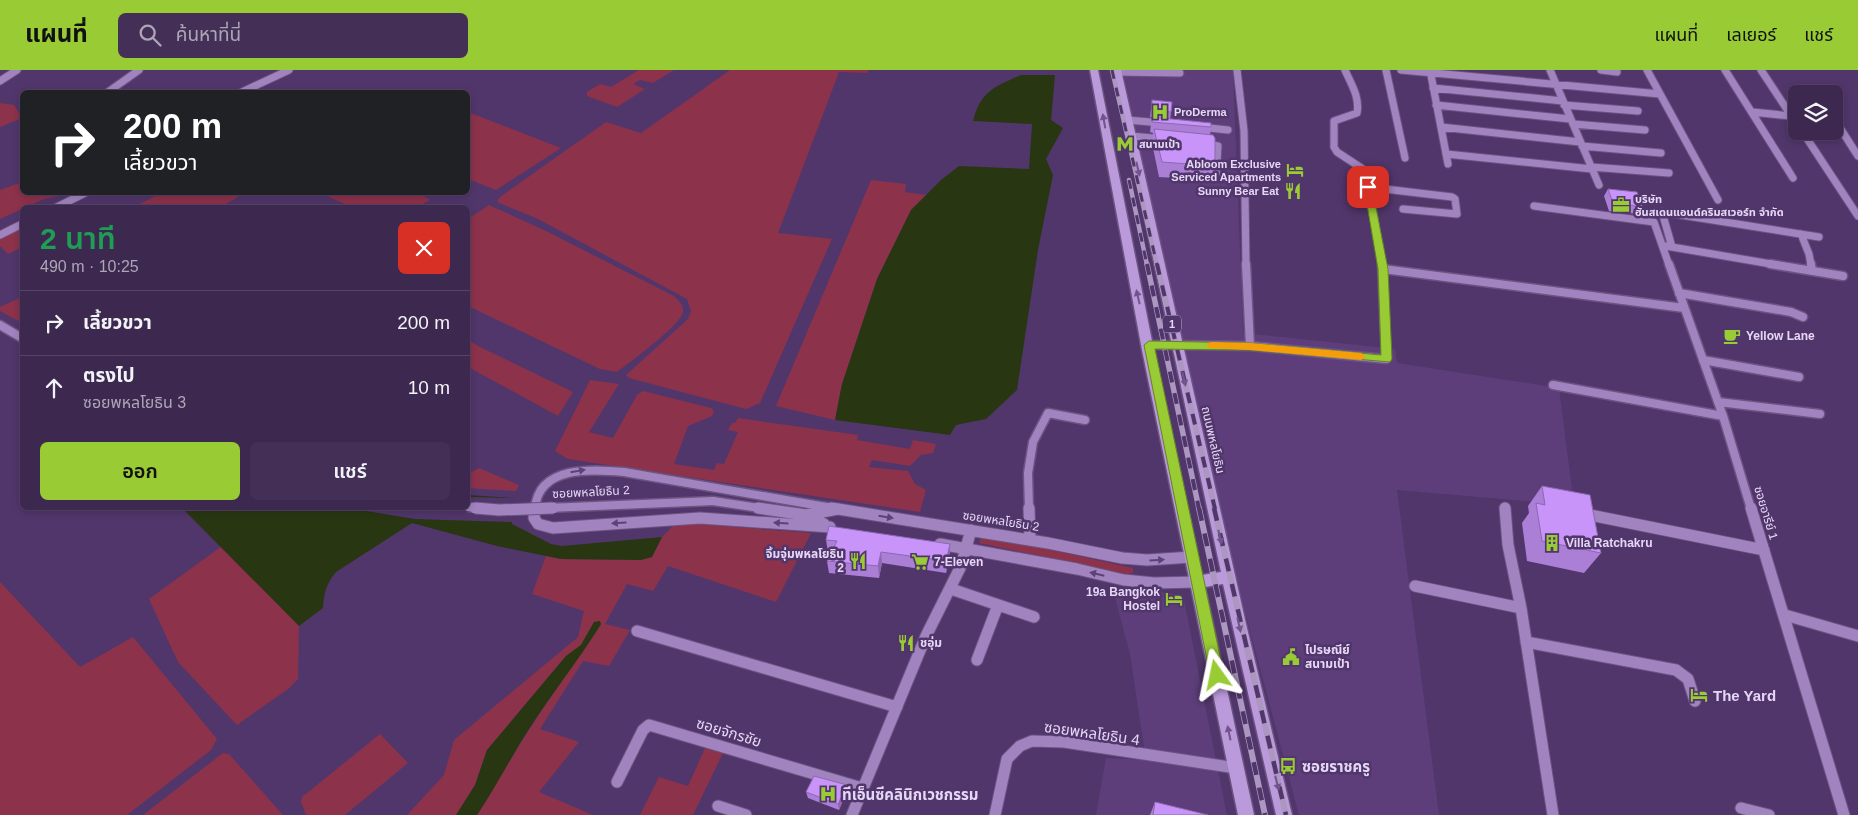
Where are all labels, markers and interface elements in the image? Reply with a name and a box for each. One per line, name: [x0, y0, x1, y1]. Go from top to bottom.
search box: [118, 13, 468, 58]
text: แผนที่: [25, 20, 88, 47]
icon: search: [136, 21, 164, 49]
text: ค้นหาที่นี่: [176, 24, 241, 45]
text: แผนที่: [1654, 25, 1698, 45]
text: เลเยอร์: [1726, 25, 1776, 45]
text: แชร์: [1804, 25, 1833, 45]
map controls: [1788, 85, 1843, 140]
button: layers: [1788, 85, 1843, 140]
hospital icon: ProDerma: [1150, 102, 1170, 122]
text: 200 m: [123, 106, 222, 145]
place label: ProDerma: [1174, 106, 1227, 118]
icon: right: [40, 110, 105, 175]
one-way arrow: [1099, 112, 1107, 128]
metro station icon: สนามเป้า: [1115, 134, 1135, 154]
place label: สนามเป้า: [1139, 138, 1180, 150]
text: เลี้ยวขวา: [123, 150, 198, 175]
place label: Abloom Exclusive Serviced Apartments: [1171, 158, 1281, 183]
hotel icon: Abloom Exclusive Serviced Apartments: [1285, 160, 1305, 180]
one-way arrow: [1134, 161, 1142, 177]
pin: [1347, 166, 1389, 208]
icon: arrive: [1354, 173, 1382, 201]
restaurant icon: Sunny Bear Eat: [1283, 181, 1303, 201]
place label: Sunny Bear Eat: [1198, 185, 1279, 197]
place label: บริษัท ฮันสเดนแอนด์คริมสเวอร์ท จำกัด: [1635, 193, 1784, 218]
office icon: บริษัท ฮันสเดนแอนด์คริมสเวอร์ท จำกัด: [1611, 195, 1631, 215]
text: 2 นาที: [40, 222, 116, 255]
button: close: [398, 222, 450, 274]
text: 490 m · 10:25: [40, 258, 139, 275]
one-way arrow: [1134, 290, 1142, 305]
icon: right: [40, 309, 68, 337]
text: เลี้ยวขวา: [83, 312, 152, 333]
text: 200 m: [397, 312, 450, 333]
road number: 1: [1163, 315, 1181, 332]
cafe icon: Yellow Lane: [1722, 326, 1742, 346]
place label: Yellow Lane: [1746, 329, 1815, 343]
text: ตรงไป: [83, 365, 135, 386]
one-way arrow: [1180, 372, 1188, 387]
icon: ahead: [40, 374, 68, 402]
text: 10 m: [408, 377, 450, 398]
text: ซอยพหลโยธิน 3: [83, 394, 186, 411]
street label: ถนนพหลโยธิน: [1198, 405, 1228, 475]
button: ออก: [40, 442, 240, 500]
button: แชร์: [250, 442, 450, 500]
one-way arrow: [571, 466, 587, 474]
street label: ซอยพหลโยธิน 2: [552, 483, 630, 501]
street label: ซอยอารีย์ 1: [1751, 484, 1781, 542]
street label: ซอยพหลโยธิน 2: [962, 508, 1041, 534]
one-way arrow: [879, 513, 895, 521]
one-way arrow: [773, 519, 789, 527]
one-way arrow: [611, 520, 627, 528]
one-way arrow: [1216, 530, 1224, 545]
building icon: Villa Ratchakru: [1542, 533, 1562, 553]
place label: Villa Ratchakru: [1566, 536, 1652, 550]
place label: จิ้มจุ่มพหลโยธิน 2: [766, 546, 844, 575]
restaurant icon: จิ้มจุ่มพหลโยธิน 2: [848, 551, 868, 571]
supermarket icon: 7-Eleven: [910, 552, 930, 572]
place label: 7-Eleven: [934, 555, 983, 569]
one-way arrow: [1149, 555, 1165, 563]
one-way arrow: [1090, 570, 1105, 578]
place label: 19a Bangkok Hostel: [1086, 585, 1160, 613]
hotel icon: 19a Bangkok Hostel: [1164, 589, 1184, 609]
one-way arrow: [1235, 617, 1243, 632]
restaurant icon: ชอุ่ม: [896, 633, 916, 653]
place label: ชอุ่ม: [920, 636, 942, 650]
place label: ไปรษณีย์ สนามเป้า: [1305, 643, 1350, 671]
public building icon: ไปรษณีย์ สนามเป้า: [1281, 647, 1301, 667]
position arrow: [1190, 648, 1242, 700]
hotel icon: The Yard: [1689, 685, 1709, 705]
place label: The Yard: [1713, 687, 1776, 704]
street label: ซอยจักรชัย: [694, 714, 764, 750]
street label: ซอยพหลโยธิน 4: [1043, 718, 1141, 748]
one-way arrow: [1225, 725, 1233, 741]
bus stop icon: ซอยราชครู: [1278, 756, 1298, 776]
place label: ซอยราชครู: [1302, 758, 1370, 777]
one-way arrow: [1273, 775, 1281, 790]
hospital icon: ทีเอ็นซีคลินิกเวชกรรม: [818, 784, 838, 804]
place label: ทีเอ็นซีคลินิกเวชกรรม: [842, 786, 978, 803]

